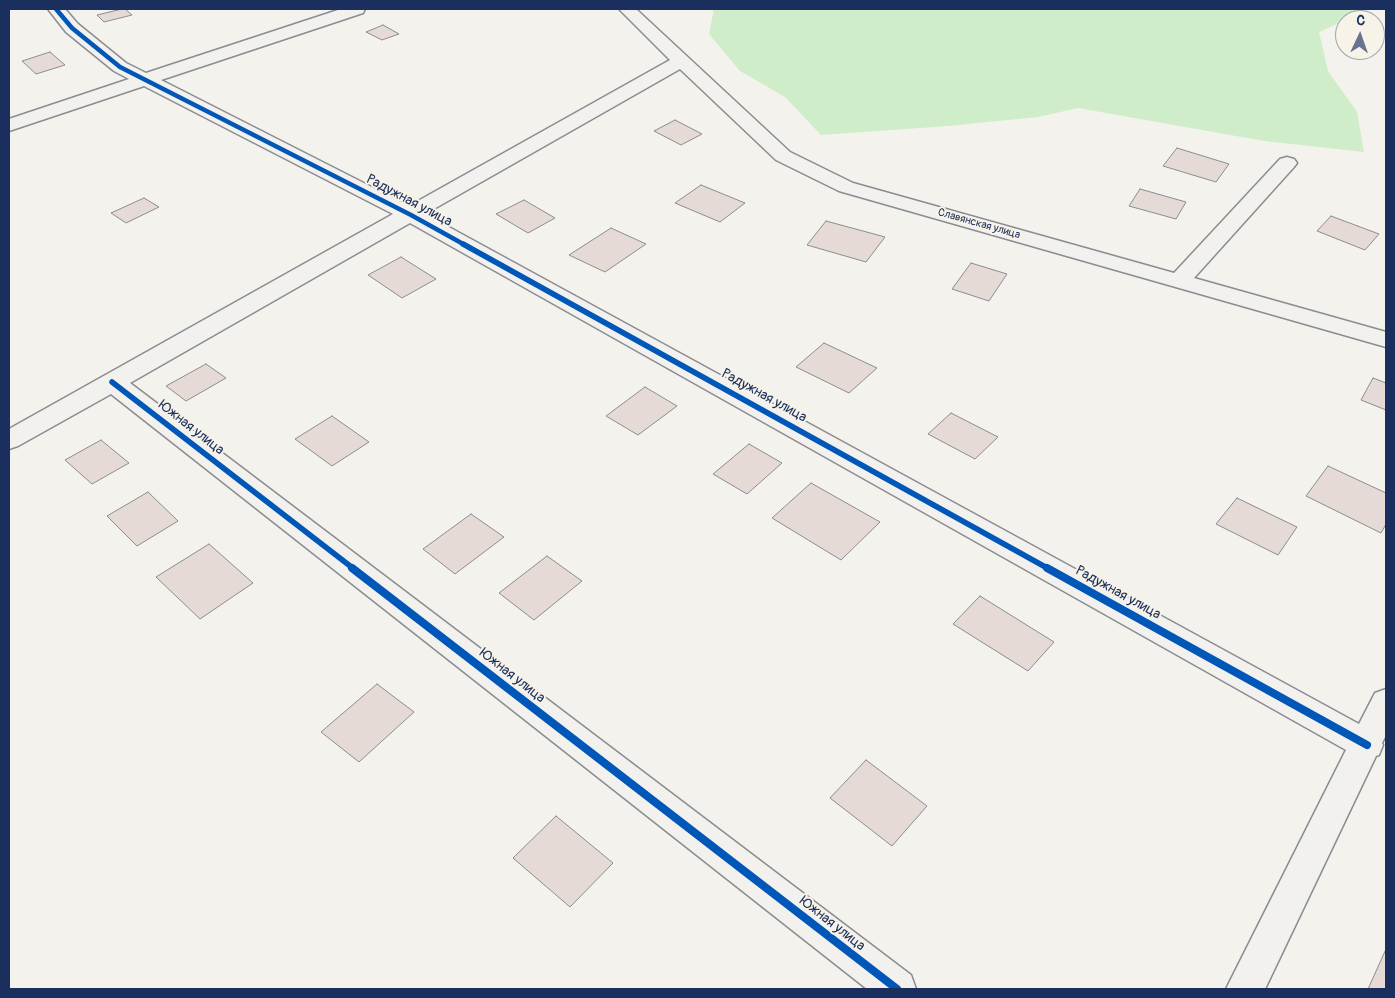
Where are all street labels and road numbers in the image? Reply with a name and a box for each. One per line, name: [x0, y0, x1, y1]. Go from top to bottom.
street label: Радужная улица: [363, 171, 455, 231]
street label: Славянская улица: [936, 206, 1022, 242]
street label: Радужная улица: [718, 366, 810, 426]
street label: Южная улица: [155, 397, 227, 459]
street label: Радужная улица: [1072, 563, 1164, 623]
street label: Южная улица: [476, 645, 548, 707]
street label: Южная улица: [796, 893, 868, 955]

